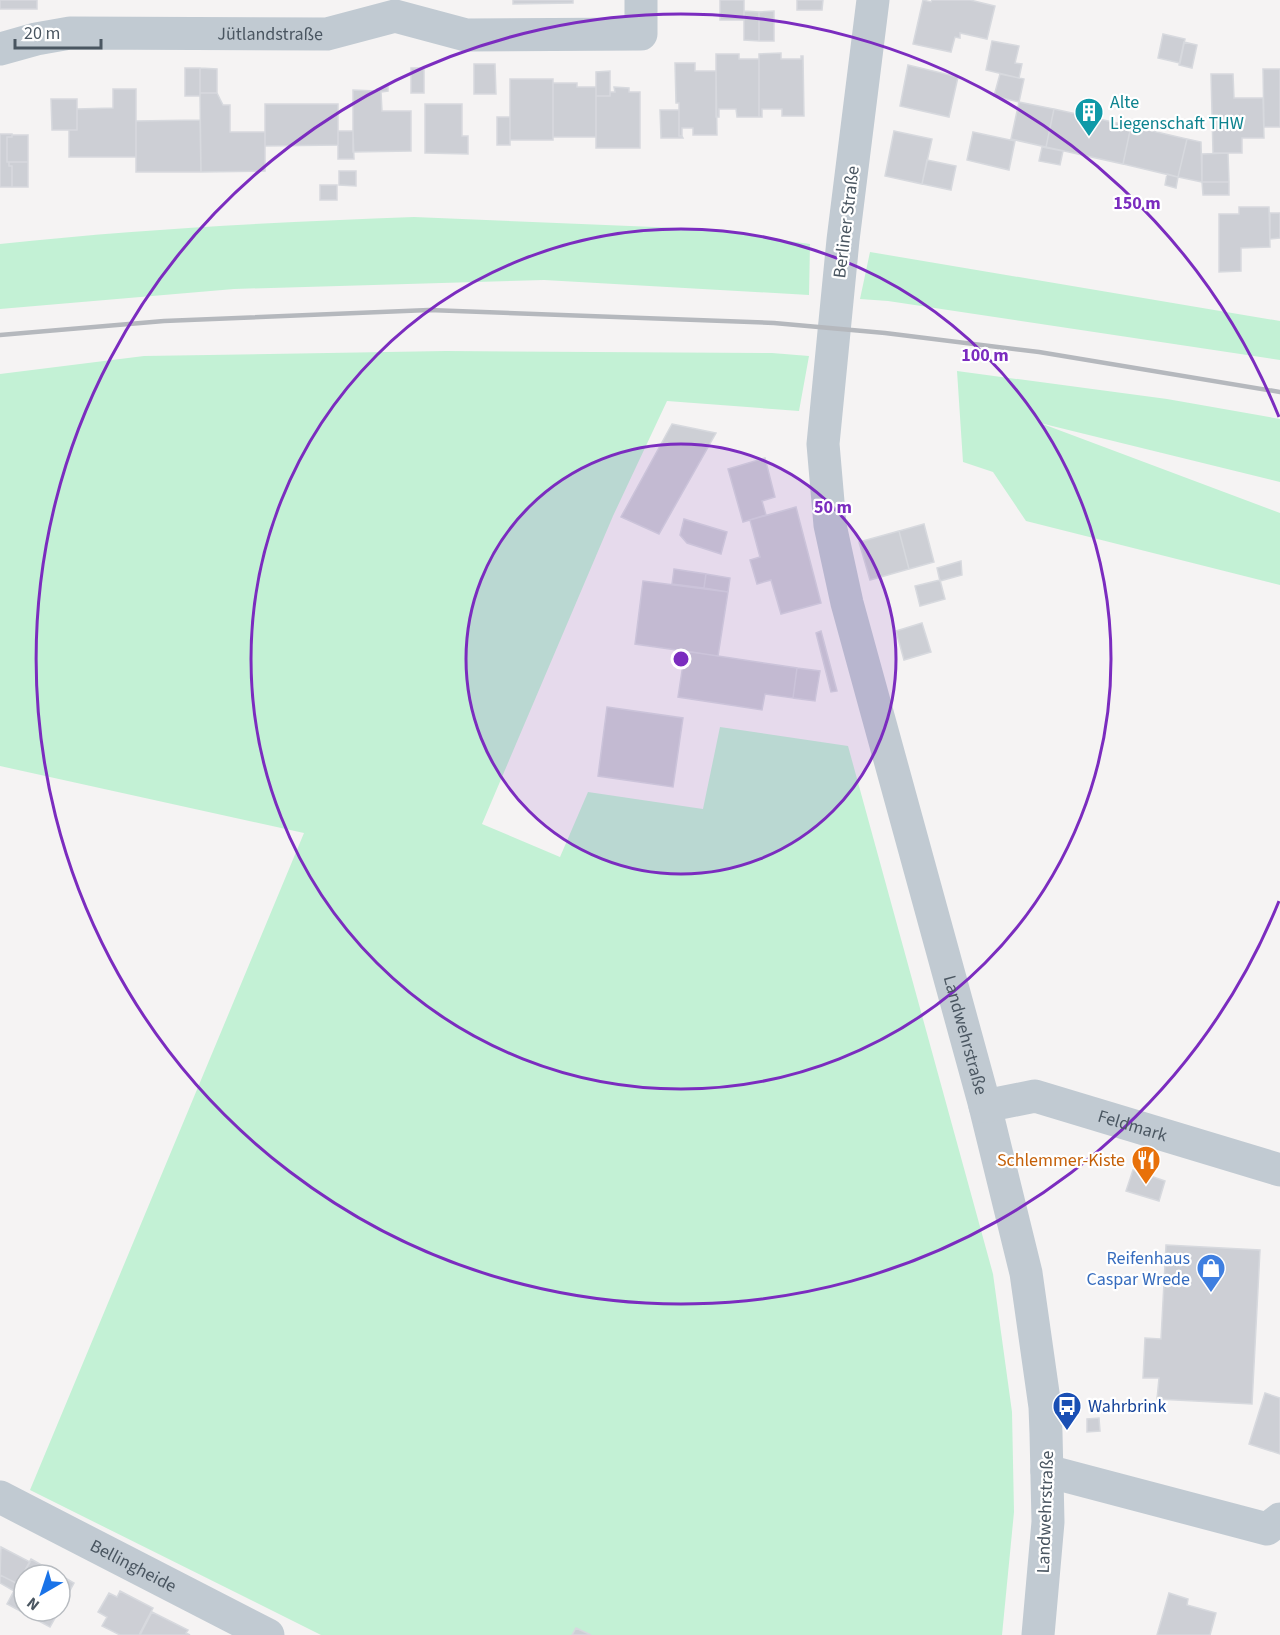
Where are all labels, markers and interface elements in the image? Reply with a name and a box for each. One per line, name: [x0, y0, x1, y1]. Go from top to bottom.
scale bar: [15, 12, 100, 50]
text: 20 m: [24, 21, 60, 46]
street label: Jütlandstraße: [217, 22, 323, 47]
place label: Alte Liegenschaft THW: [1110, 90, 1244, 136]
building icon: Alte Liegenschaft THW: [1073, 96, 1105, 138]
street label: Berliner Straße: [827, 164, 866, 280]
text: 150 m: [1113, 191, 1161, 216]
text: 100 m: [961, 343, 1009, 368]
text: 50 m: [814, 495, 852, 520]
centre of rings: [671, 649, 691, 669]
street label: Landwehrstraße: [937, 973, 993, 1098]
street label: Feldmark: [1095, 1104, 1170, 1148]
restaurant icon: Schlemmer-Kiste: [1130, 1144, 1162, 1186]
place label: Schlemmer-Kiste: [997, 1148, 1125, 1173]
place label: Reifenhaus Caspar Wrede: [1086, 1246, 1190, 1292]
shop icon: Reifenhaus Caspar Wrede: [1195, 1252, 1227, 1294]
bus stop icon: Wahrbrink: [1051, 1390, 1083, 1432]
place label: Wahrbrink: [1088, 1394, 1166, 1419]
street label: Landwehrstraße: [1031, 1450, 1060, 1574]
street label: Bellingheide: [86, 1533, 181, 1599]
north arrow: [12, 1563, 72, 1623]
text: N: [22, 1592, 44, 1616]

